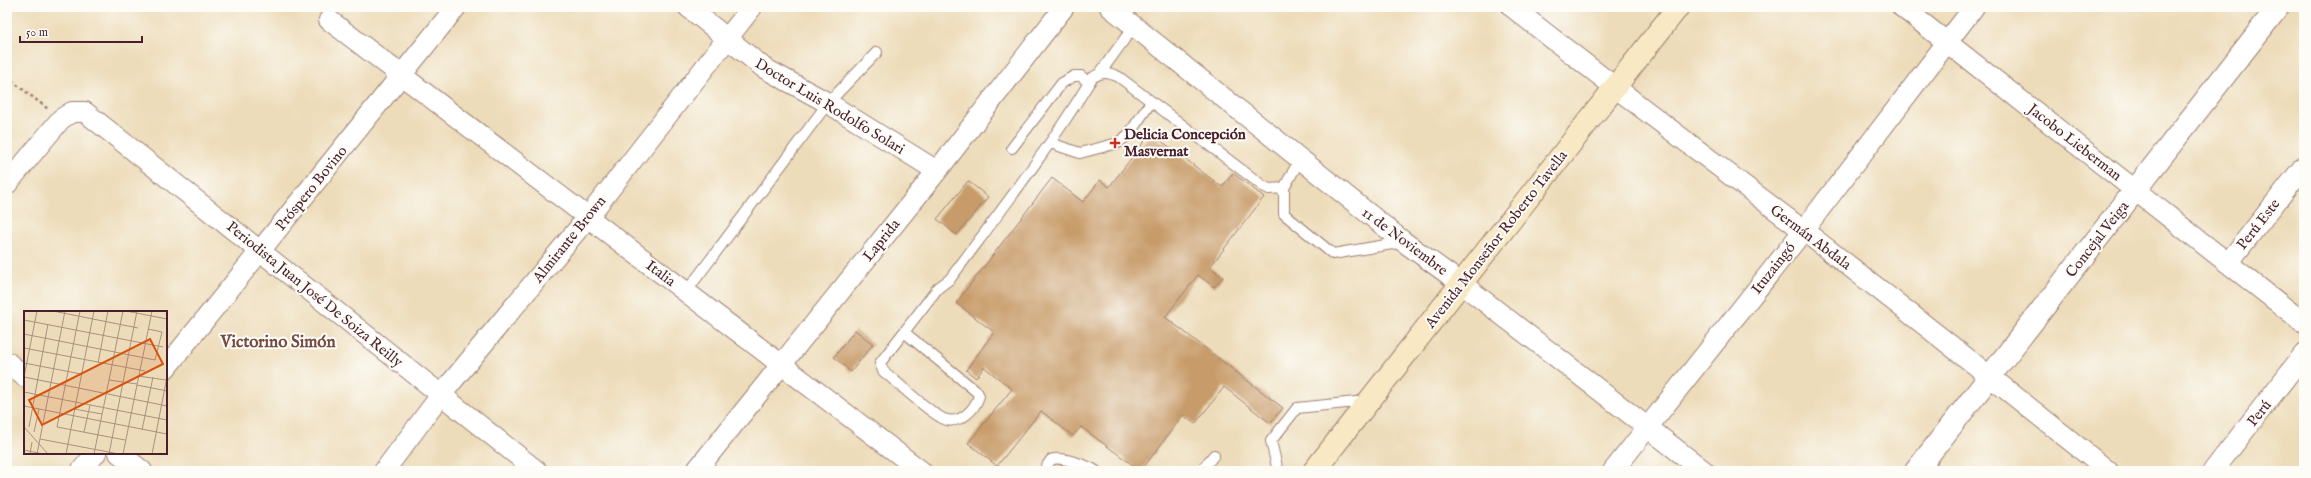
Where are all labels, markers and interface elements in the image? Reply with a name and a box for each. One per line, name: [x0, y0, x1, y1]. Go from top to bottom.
scale bar: [20, 18, 142, 44]
text: 50 m: [26, 25, 48, 40]
street label: Doctor Luis Rodolfo Solari: [751, 54, 908, 159]
street label: Jacobo Lieberman: [2022, 99, 2125, 185]
place label: Delicia Concepción Masvernat: [1124, 125, 1246, 161]
marker: Delicia Concepción Masvernat: [1109, 137, 1121, 149]
street label: Próspero Bovino: [271, 142, 352, 235]
street label: Avenida Monseñor Roberto Tavella: [1420, 146, 1572, 333]
street label: Almirante Brown: [528, 192, 610, 287]
street label: Perú Este: [2233, 195, 2284, 254]
street label: Concejal Veiga: [2062, 197, 2134, 281]
street label: Germán Abdala: [1766, 201, 1856, 274]
street label: 11 de Noviembre: [1358, 203, 1451, 280]
street label: Laprida: [859, 215, 905, 265]
street label: Periodista Juan José De Soiza Reilly: [223, 217, 407, 372]
street label: Ituzaingó: [1747, 238, 1800, 298]
street label: Italia: [642, 256, 680, 291]
inset map: [24, 311, 167, 454]
district label: Victorino Simón: [219, 332, 336, 353]
street label: Perú: [2243, 396, 2276, 430]

